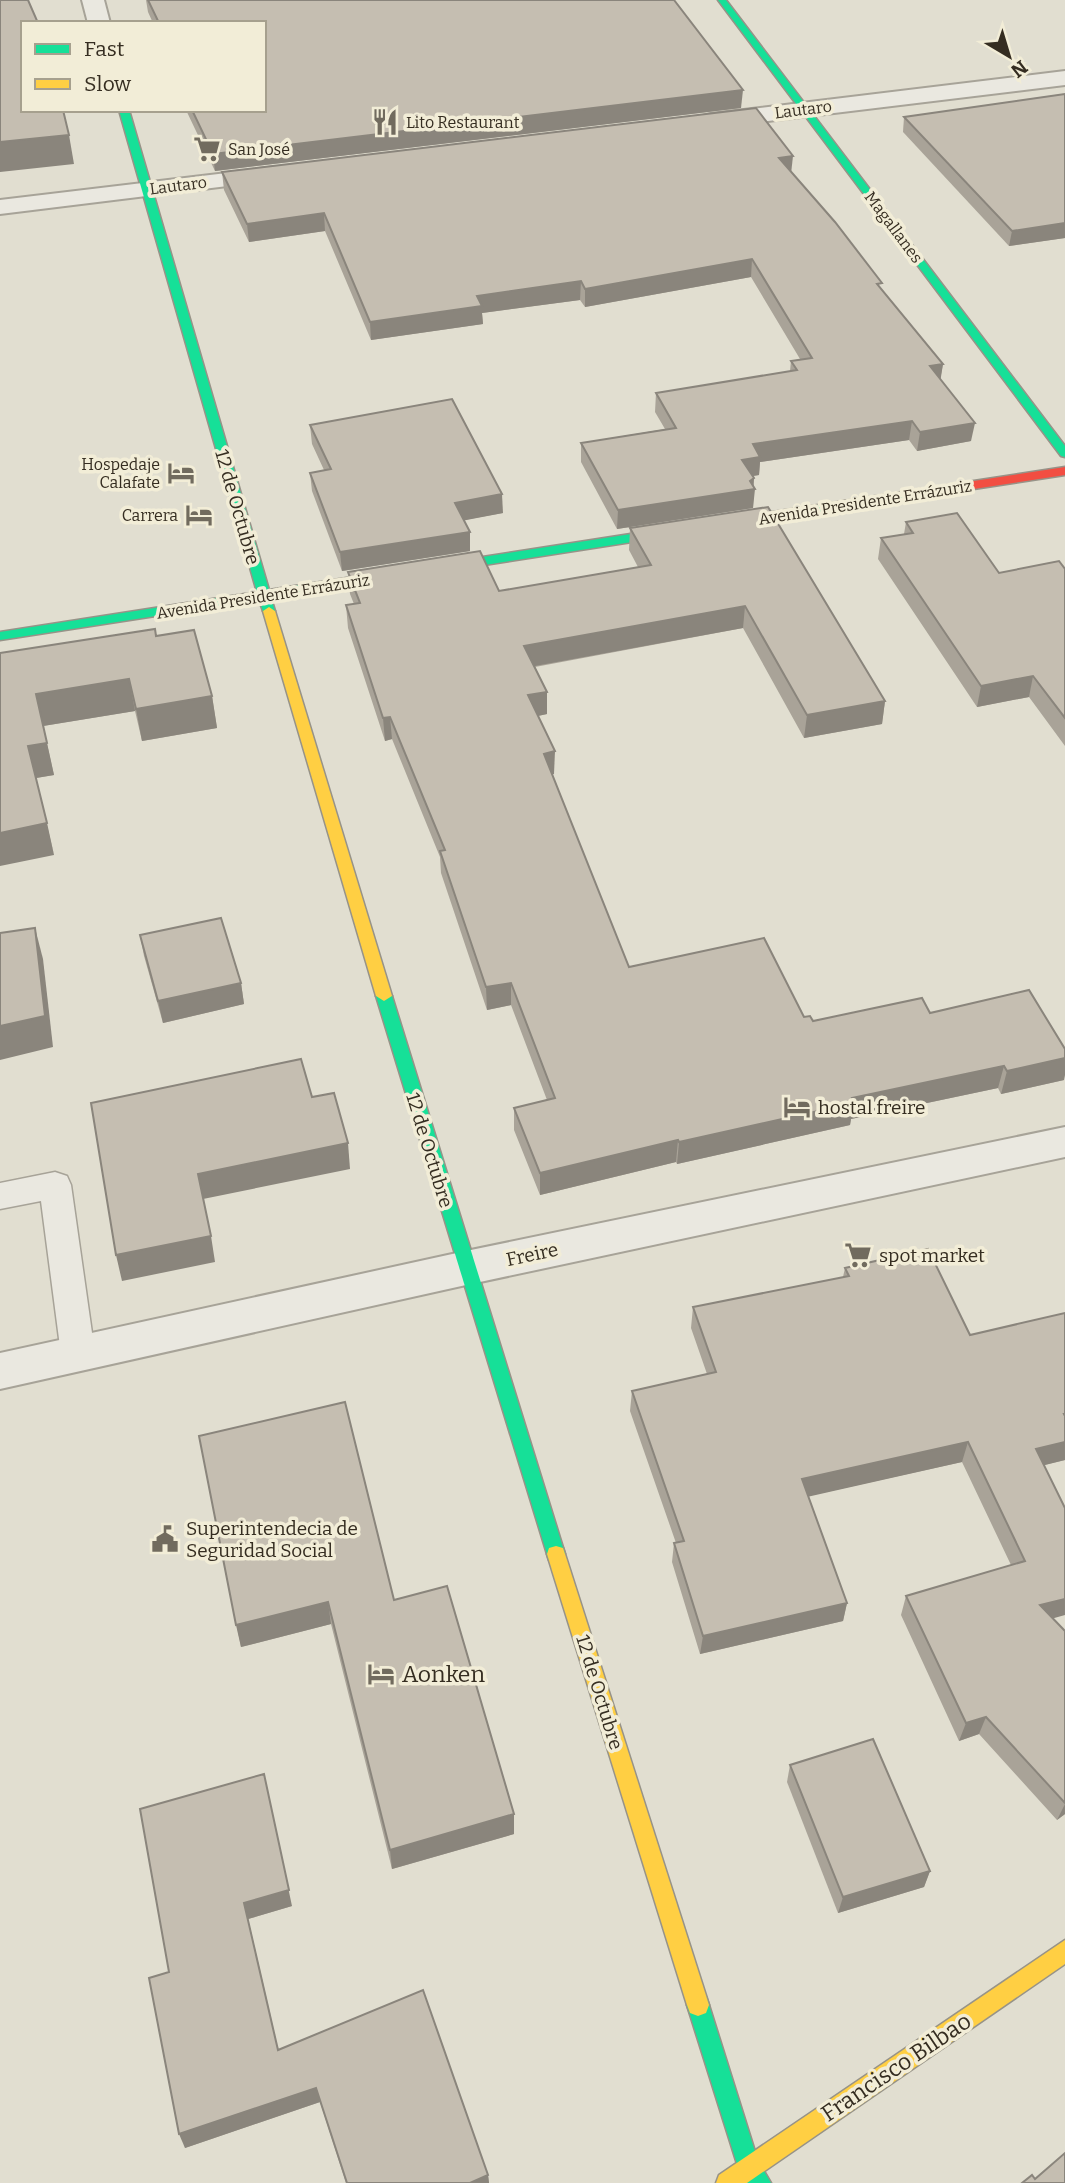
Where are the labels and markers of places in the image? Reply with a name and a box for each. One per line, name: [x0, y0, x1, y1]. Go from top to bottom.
restaurant icon: Lito Restaurant: [370, 107, 400, 137]
place label: Lito Restaurant: [406, 113, 520, 132]
supermarket icon: San José: [192, 134, 222, 164]
place label: San José: [228, 140, 290, 159]
place label: Hospedaje Calafate: [81, 455, 160, 492]
hotel icon: Hospedaje Calafate: [166, 458, 196, 488]
hotel icon: Carrera: [184, 500, 214, 530]
place label: Carrera: [122, 506, 178, 525]
hotel icon: hostal freire: [782, 1092, 812, 1122]
place label: hostal freire: [818, 1096, 925, 1119]
supermarket icon: spot market: [843, 1240, 873, 1270]
place label: spot market: [879, 1244, 985, 1267]
place label: Superintendecia de Seguridad Social: [186, 1517, 358, 1562]
public building icon: Superintendecia de Seguridad Social: [150, 1524, 180, 1554]
hotel icon: Aonken: [366, 1659, 396, 1689]
place label: Aonken: [402, 1660, 485, 1688]

